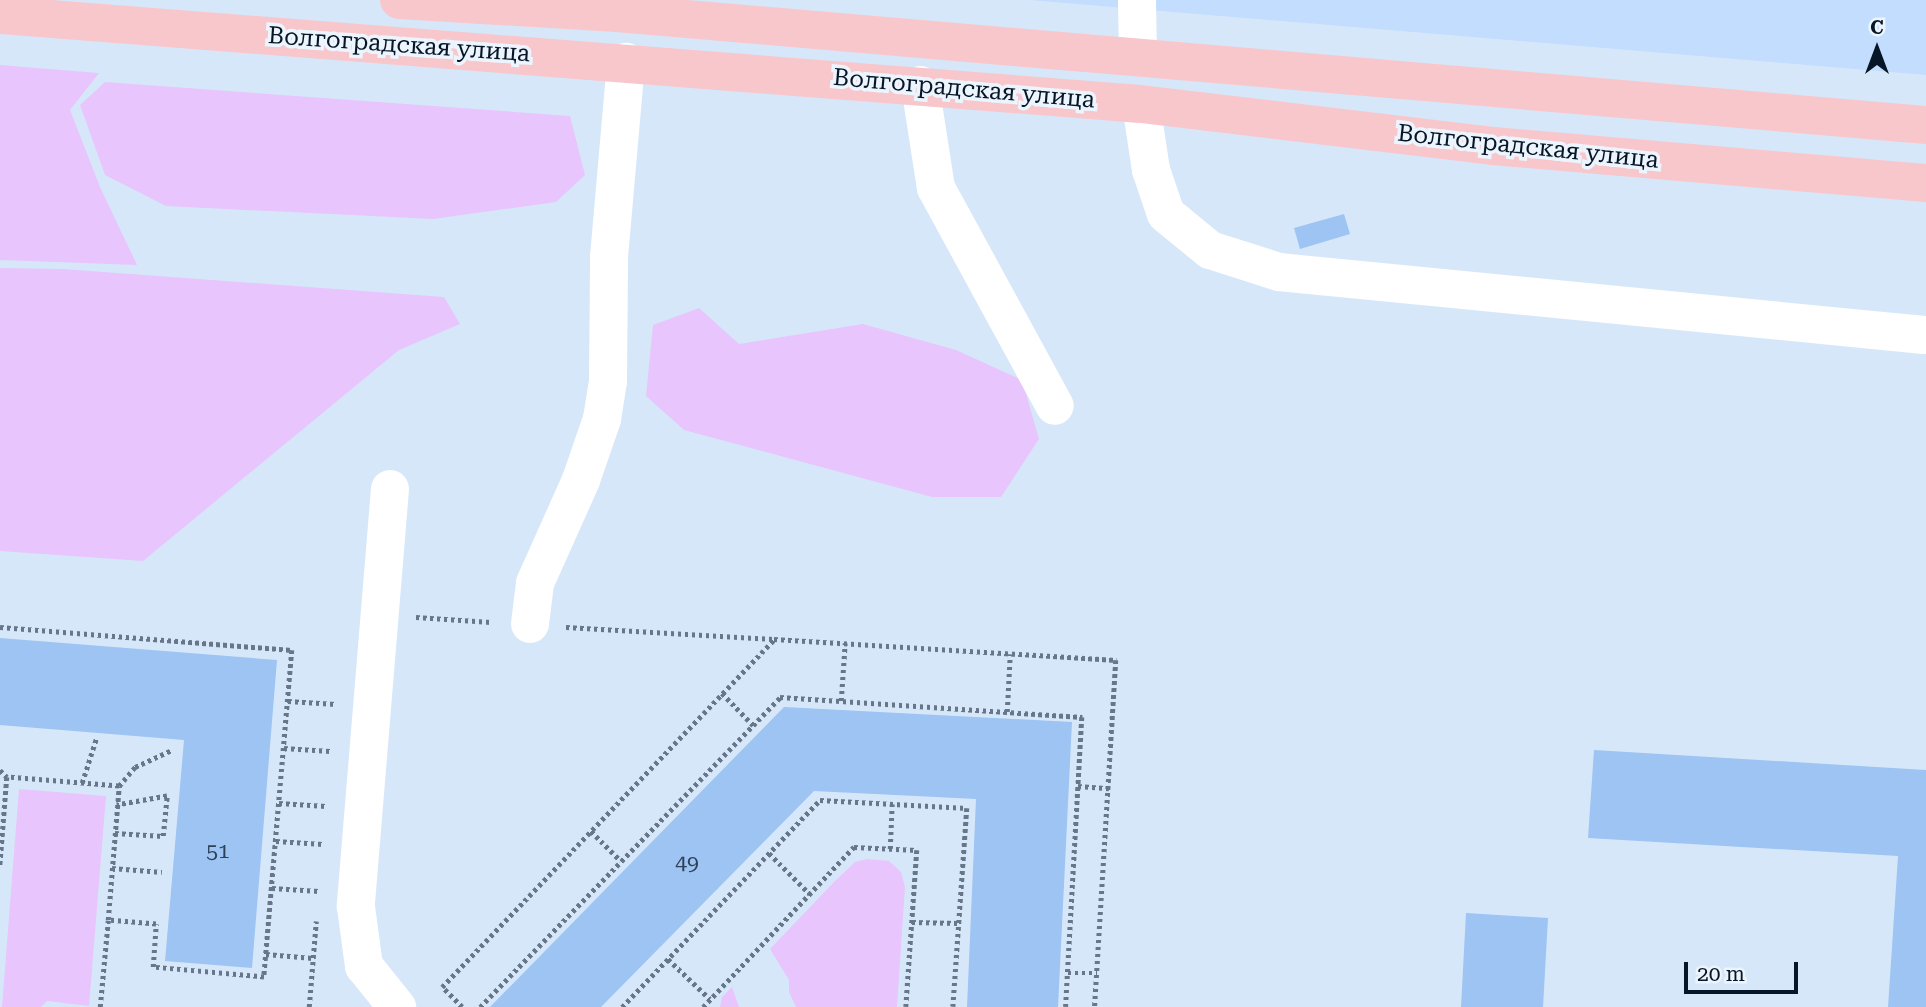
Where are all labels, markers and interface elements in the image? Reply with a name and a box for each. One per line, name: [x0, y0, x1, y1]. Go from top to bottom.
north arrow: [1842, 14, 1912, 84]
text: С: [1870, 16, 1884, 39]
street label: Волгоградская улица: [267, 21, 531, 69]
street label: Волгоградская улица: [832, 63, 1096, 115]
street label: Волгоградская улица: [1396, 119, 1660, 175]
house number: 51: [206, 838, 230, 864]
house number: 49: [675, 850, 699, 876]
scale bar: [1688, 948, 1802, 992]
text: 20 m: [1697, 962, 1745, 986]

